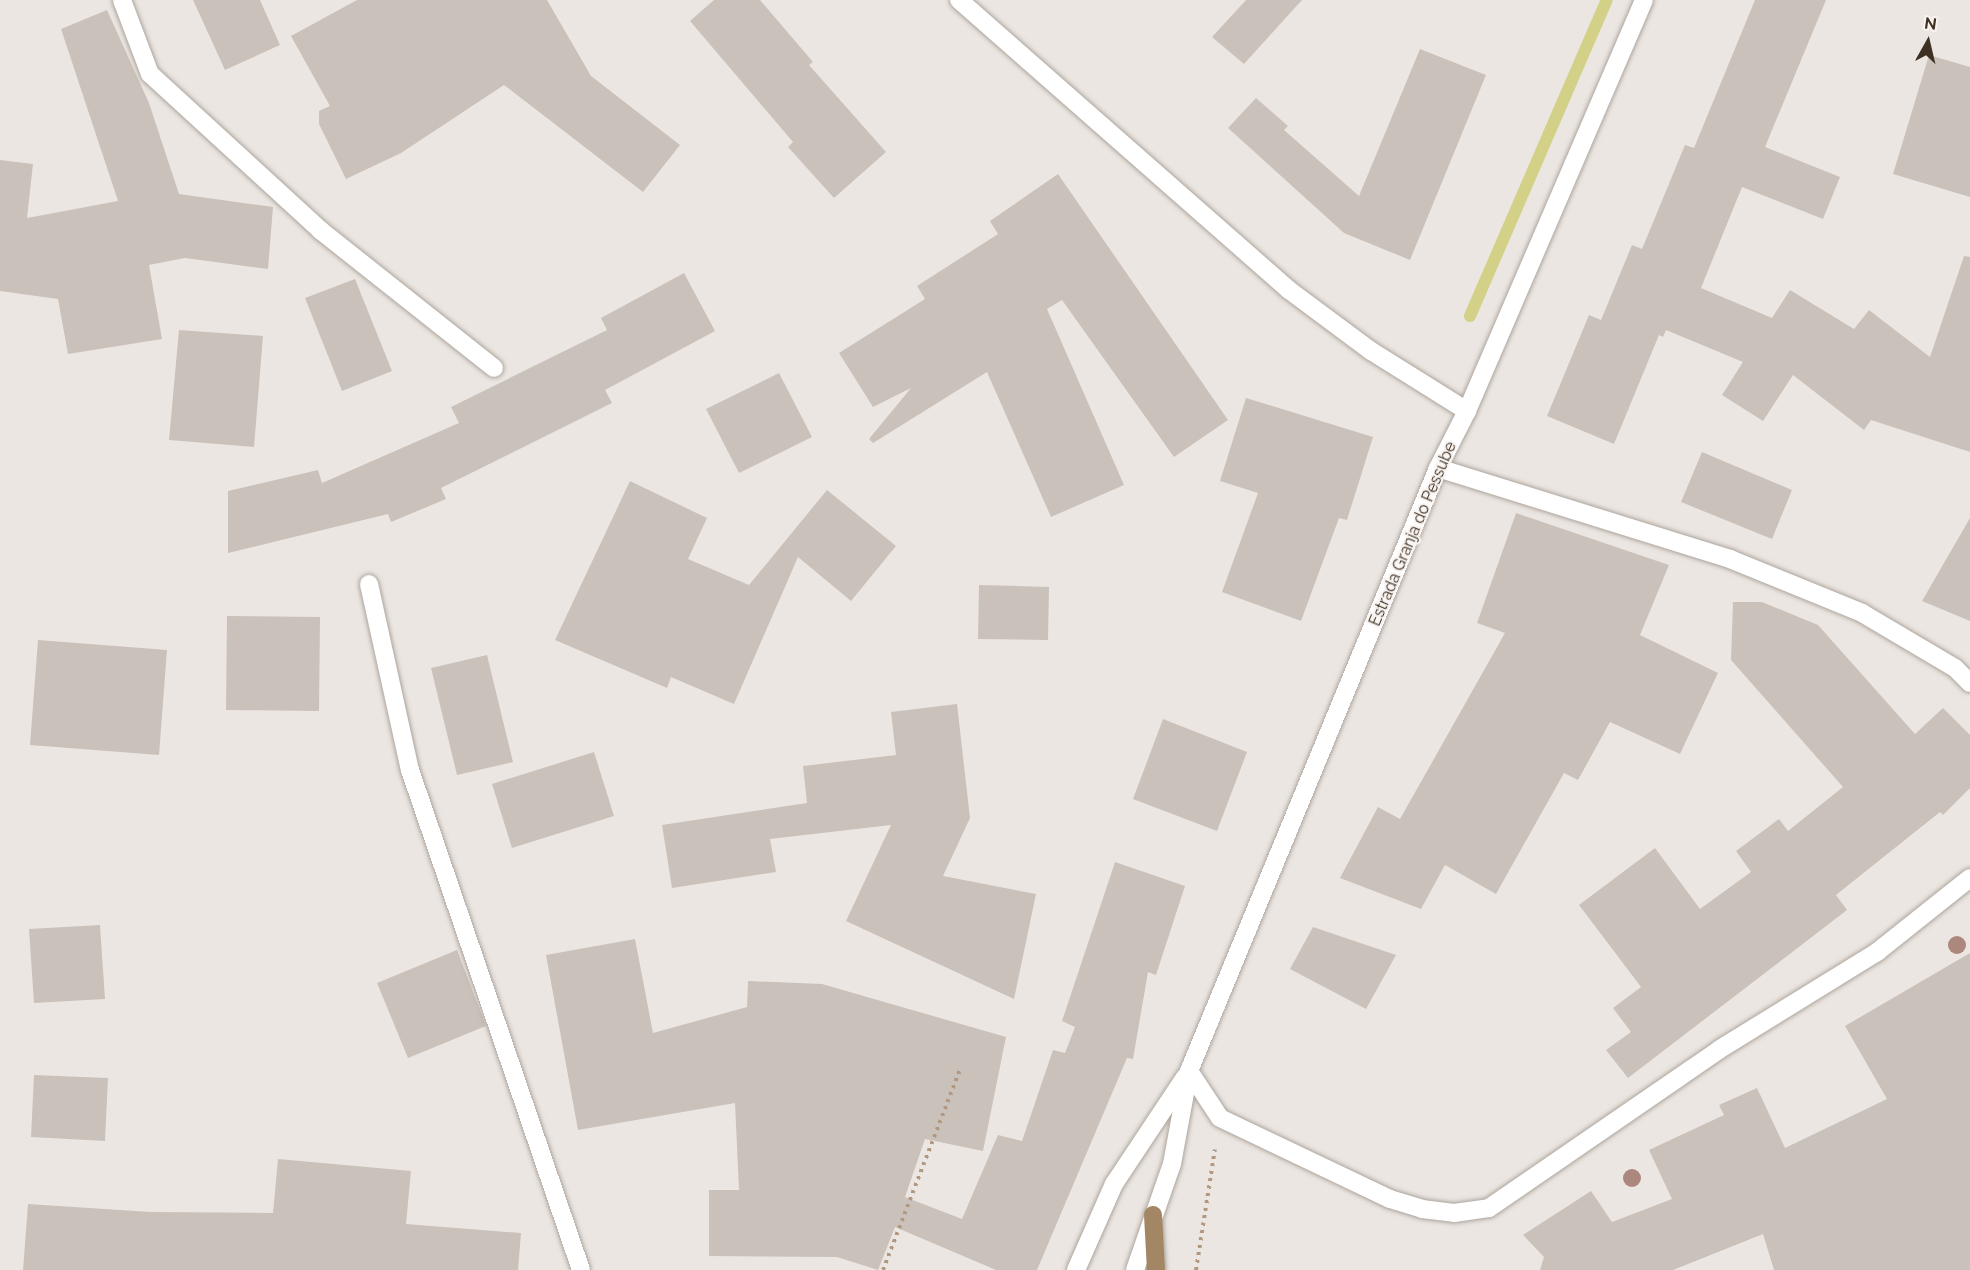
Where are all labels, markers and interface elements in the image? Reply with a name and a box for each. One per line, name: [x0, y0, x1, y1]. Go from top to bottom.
north arrow: [1898, 12, 1958, 72]
text: N: [1923, 13, 1938, 34]
street label: Estrada Granja do Pessube: [1365, 439, 1461, 629]

